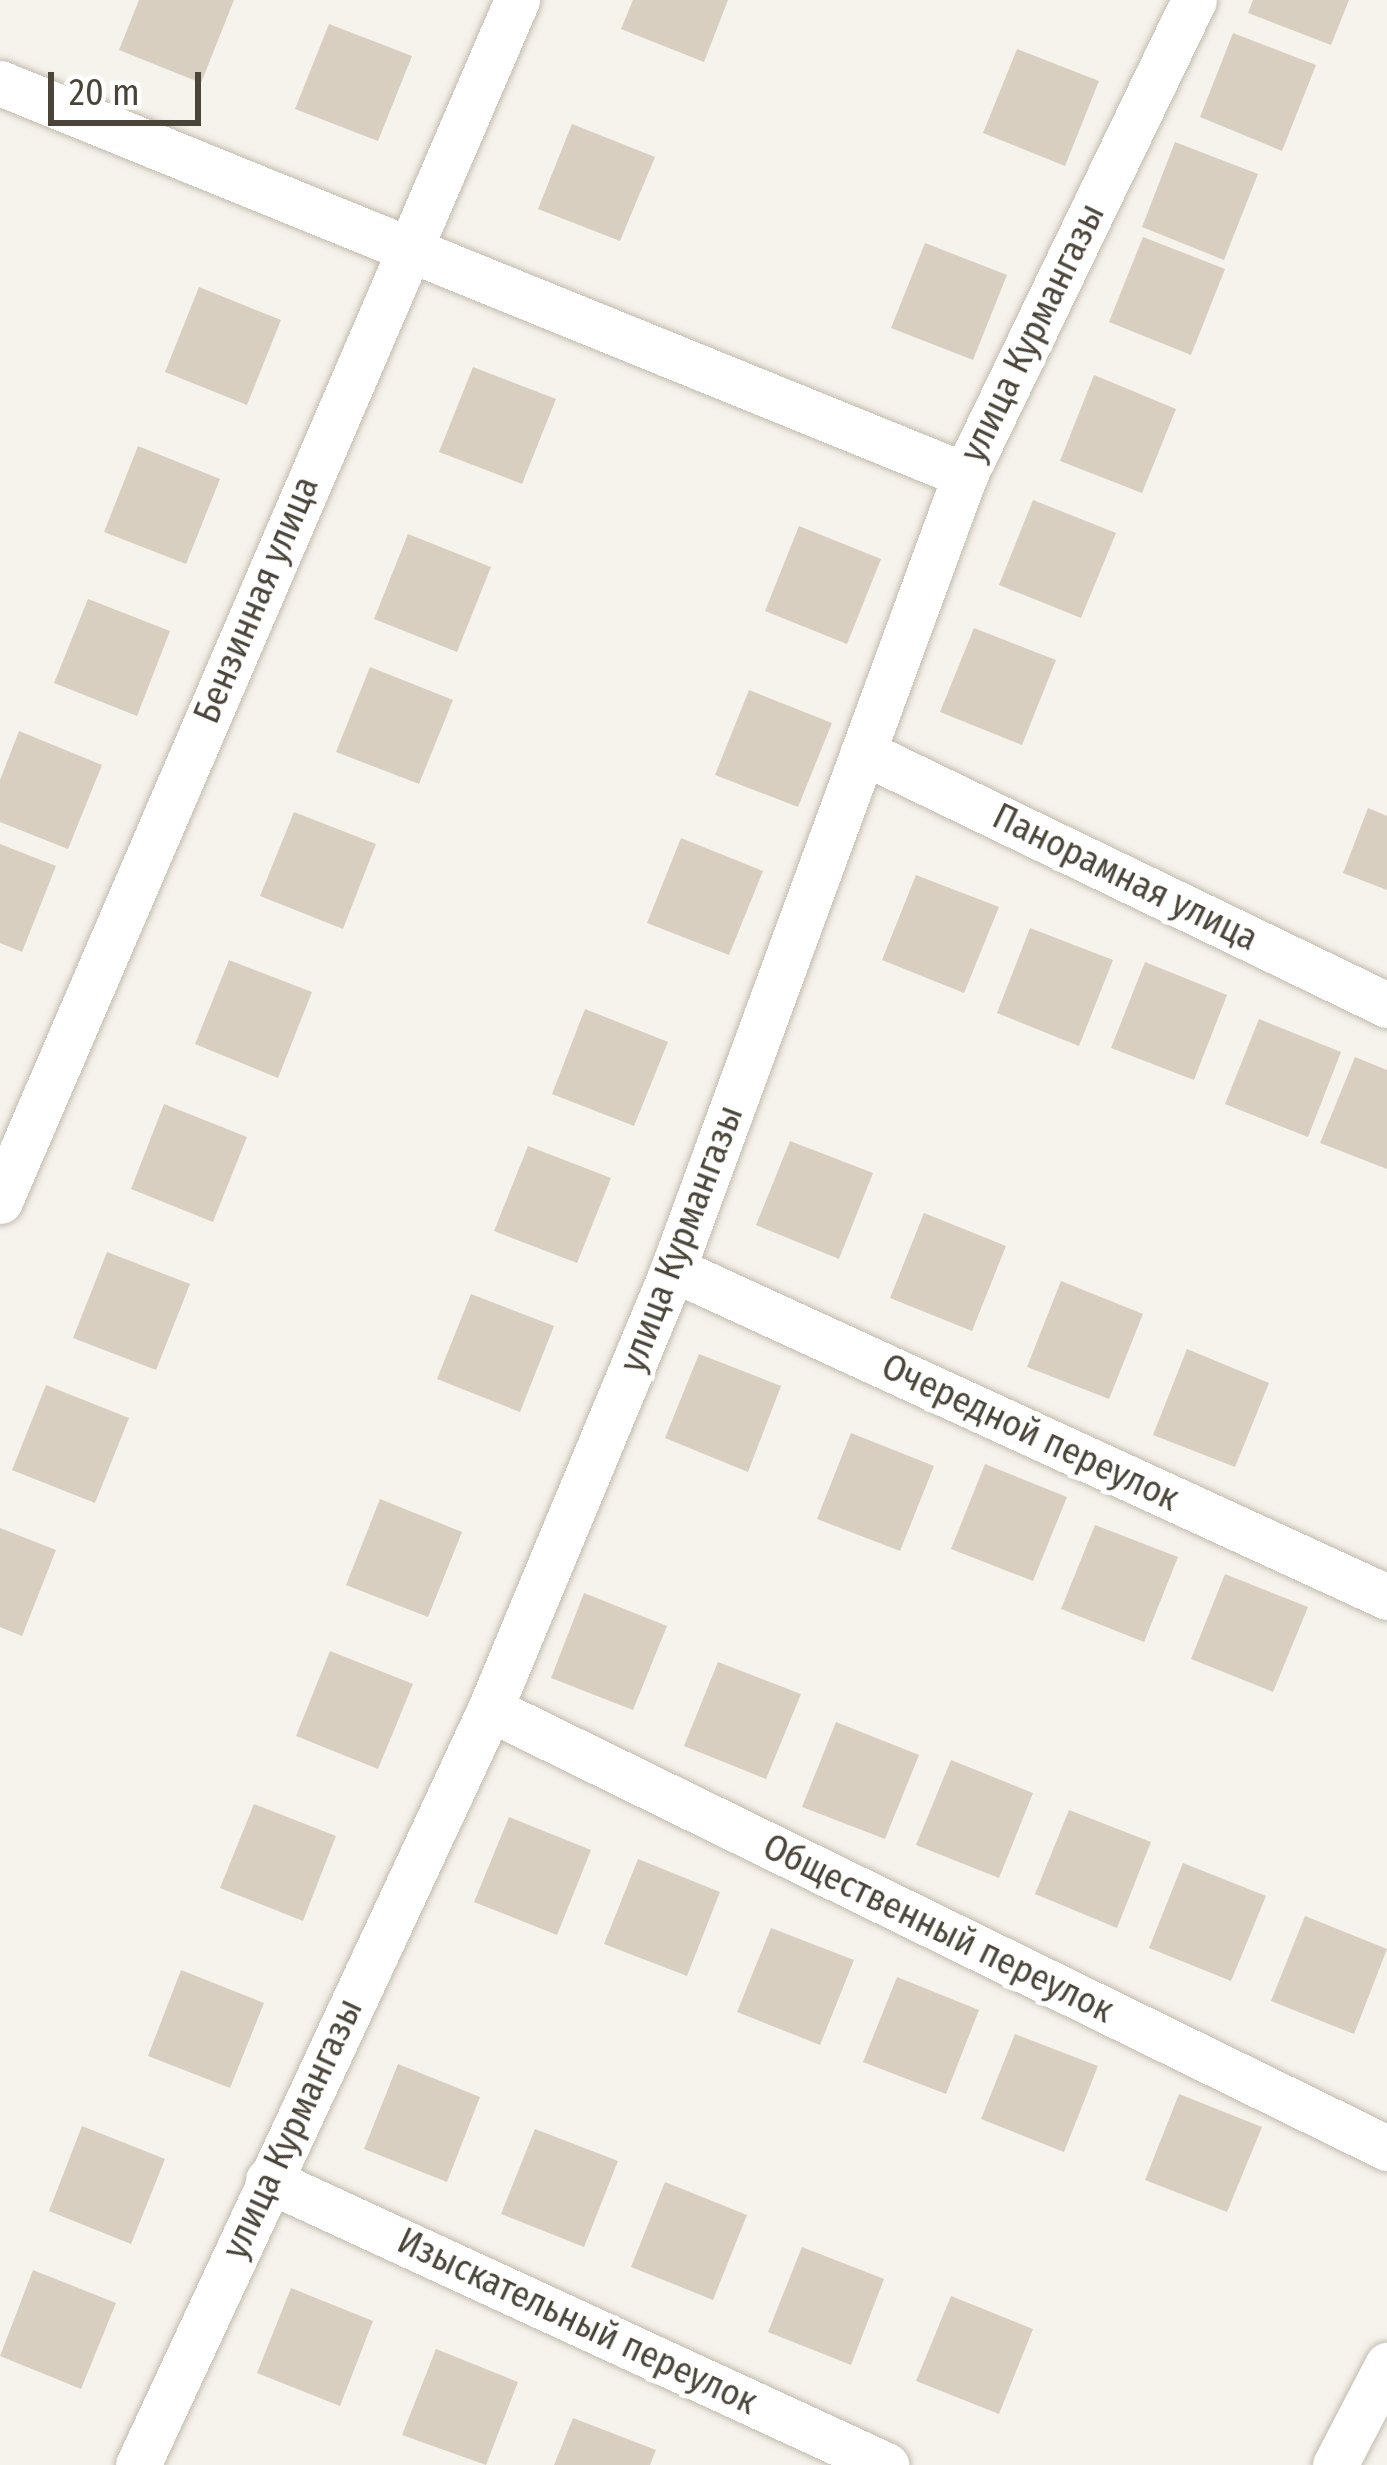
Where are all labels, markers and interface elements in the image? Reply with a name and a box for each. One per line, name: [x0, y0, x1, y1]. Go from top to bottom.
scale bar: [54, 48, 207, 122]
text: 20 m: [69, 71, 140, 115]
street label: улица Курмангазы: [952, 197, 1114, 469]
street label: Бензинная улица: [186, 470, 328, 730]
street label: Панорамная улица: [986, 795, 1264, 961]
street label: улица Курмангазы: [611, 1100, 753, 1378]
street label: Очередной переулок: [875, 1345, 1185, 1521]
street label: Общественный переулок: [756, 1825, 1120, 2033]
street label: улица Курмангазы: [214, 1992, 372, 2266]
street label: Изыскательный переулок: [391, 2220, 763, 2424]

